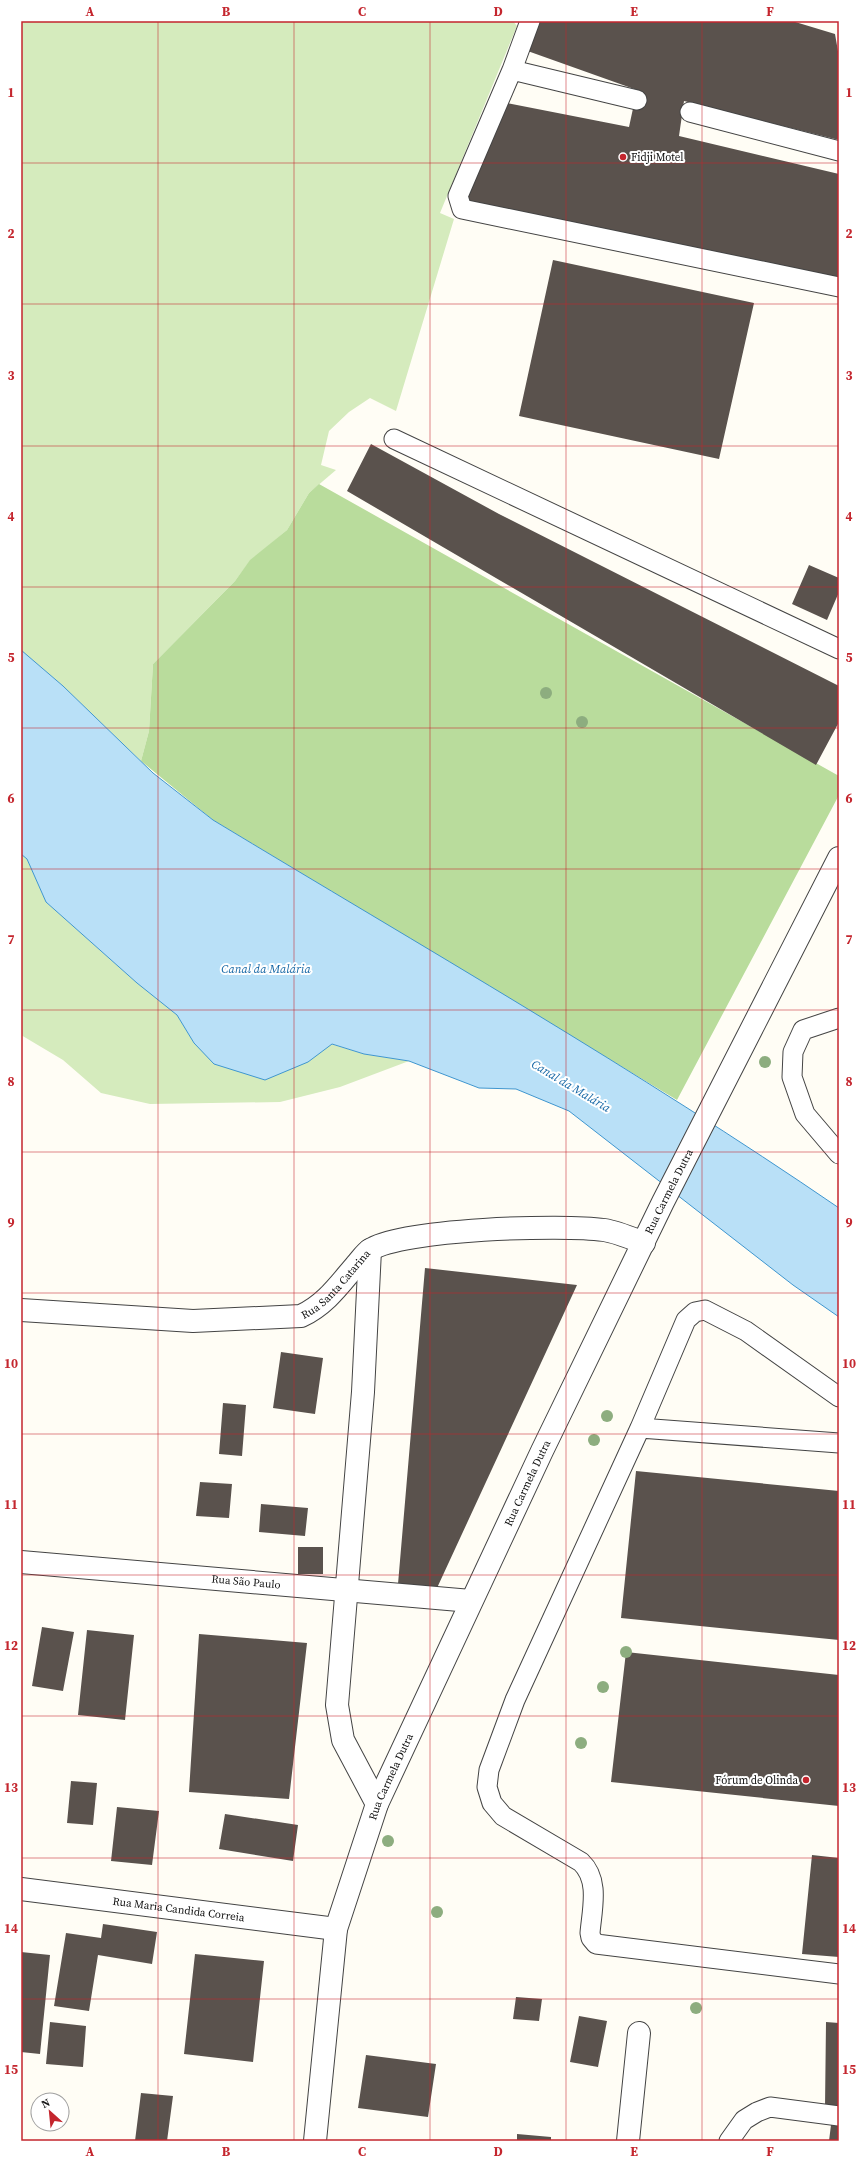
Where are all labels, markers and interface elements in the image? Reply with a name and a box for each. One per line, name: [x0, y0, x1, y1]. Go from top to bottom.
text: A: [86, 3, 95, 20]
text: B: [222, 3, 231, 20]
text: C: [358, 3, 366, 20]
text: D: [493, 3, 503, 20]
text: E: [630, 3, 638, 20]
text: F: [766, 3, 774, 20]
text: 1: [7, 84, 15, 101]
text: 1: [845, 84, 853, 101]
place label: Fidji Motel: [631, 150, 684, 165]
marker: Fidji Motel: [618, 152, 628, 162]
text: 2: [7, 225, 15, 242]
text: 2: [845, 225, 853, 242]
text: 3: [7, 367, 15, 384]
text: 3: [845, 367, 853, 384]
text: 4: [7, 508, 15, 525]
text: 4: [845, 508, 853, 525]
text: 5: [7, 649, 15, 666]
text: 5: [845, 649, 853, 666]
text: 6: [7, 790, 15, 807]
text: 6: [845, 790, 853, 807]
text: 7: [7, 931, 15, 948]
text: 7: [845, 931, 853, 948]
water label: Canal da Malária: [221, 961, 311, 977]
water label: Canal da Malária: [529, 1056, 614, 1116]
text: 8: [7, 1073, 15, 1090]
text: 8: [845, 1073, 853, 1090]
street label: Rua Carmela Dutra: [641, 1146, 697, 1237]
text: 9: [7, 1214, 15, 1231]
text: 9: [845, 1214, 853, 1231]
street label: Rua Santa Catarina: [298, 1246, 374, 1322]
text: 10: [4, 1355, 18, 1372]
text: 10: [842, 1355, 856, 1372]
street label: Rua Carmela Dutra: [500, 1437, 554, 1528]
text: 11: [4, 1496, 18, 1513]
text: 11: [842, 1496, 856, 1513]
street label: Rua São Paulo: [211, 1571, 281, 1592]
text: 12: [4, 1637, 18, 1654]
text: 12: [842, 1637, 856, 1654]
street label: Rua Carmela Dutra: [365, 1731, 417, 1822]
place label: Fórum de Olinda: [715, 1773, 798, 1788]
marker: Fórum de Olinda: [801, 1775, 811, 1785]
text: 13: [4, 1779, 18, 1796]
text: 13: [842, 1779, 856, 1796]
street label: Rua Maria Candida Correia: [112, 1893, 246, 1925]
text: 14: [4, 1920, 18, 1937]
text: 14: [842, 1920, 856, 1937]
text: 15: [4, 2061, 18, 2078]
text: 15: [842, 2061, 856, 2078]
north arrow: [30, 2092, 70, 2132]
text: N: [39, 2095, 53, 2112]
text: A: [86, 2143, 95, 2160]
text: B: [222, 2143, 231, 2160]
text: C: [358, 2143, 366, 2160]
text: D: [493, 2143, 503, 2160]
text: E: [630, 2143, 638, 2160]
text: F: [766, 2143, 774, 2160]

